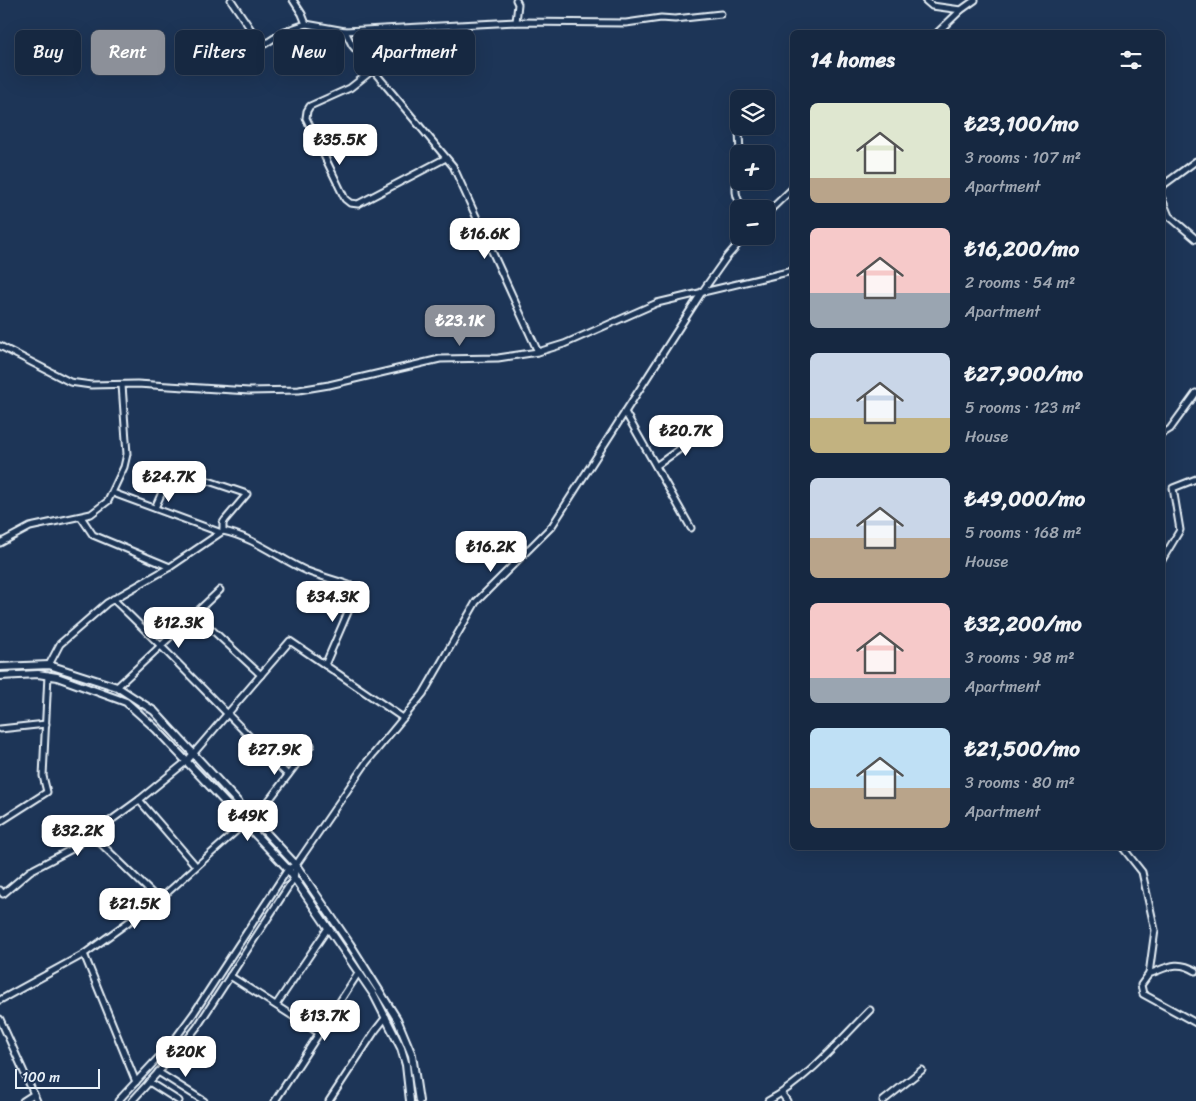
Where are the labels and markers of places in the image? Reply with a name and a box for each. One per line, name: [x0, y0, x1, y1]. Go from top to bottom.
pin: ₺35.5K: [299, 124, 381, 166]
pin: ₺16.6K: [444, 218, 526, 260]
pin: ₺23.1K: [419, 304, 501, 347]
pin: ₺20.7K: [645, 414, 727, 457]
pin: ₺24.7K: [128, 460, 210, 503]
pin: ₺16.2K: [450, 530, 532, 573]
pin: ₺34.3K: [292, 580, 374, 623]
pin: ₺12.3K: [138, 606, 220, 649]
pin: ₺27.9K: [234, 734, 316, 776]
pin: ₺49K: [218, 800, 278, 842]
pin: ₺32.2K: [37, 814, 119, 857]
pin: ₺21.5K: [94, 888, 176, 930]
pin: ₺13.7K: [284, 1000, 366, 1042]
pin: ₺20K: [156, 1036, 216, 1078]

